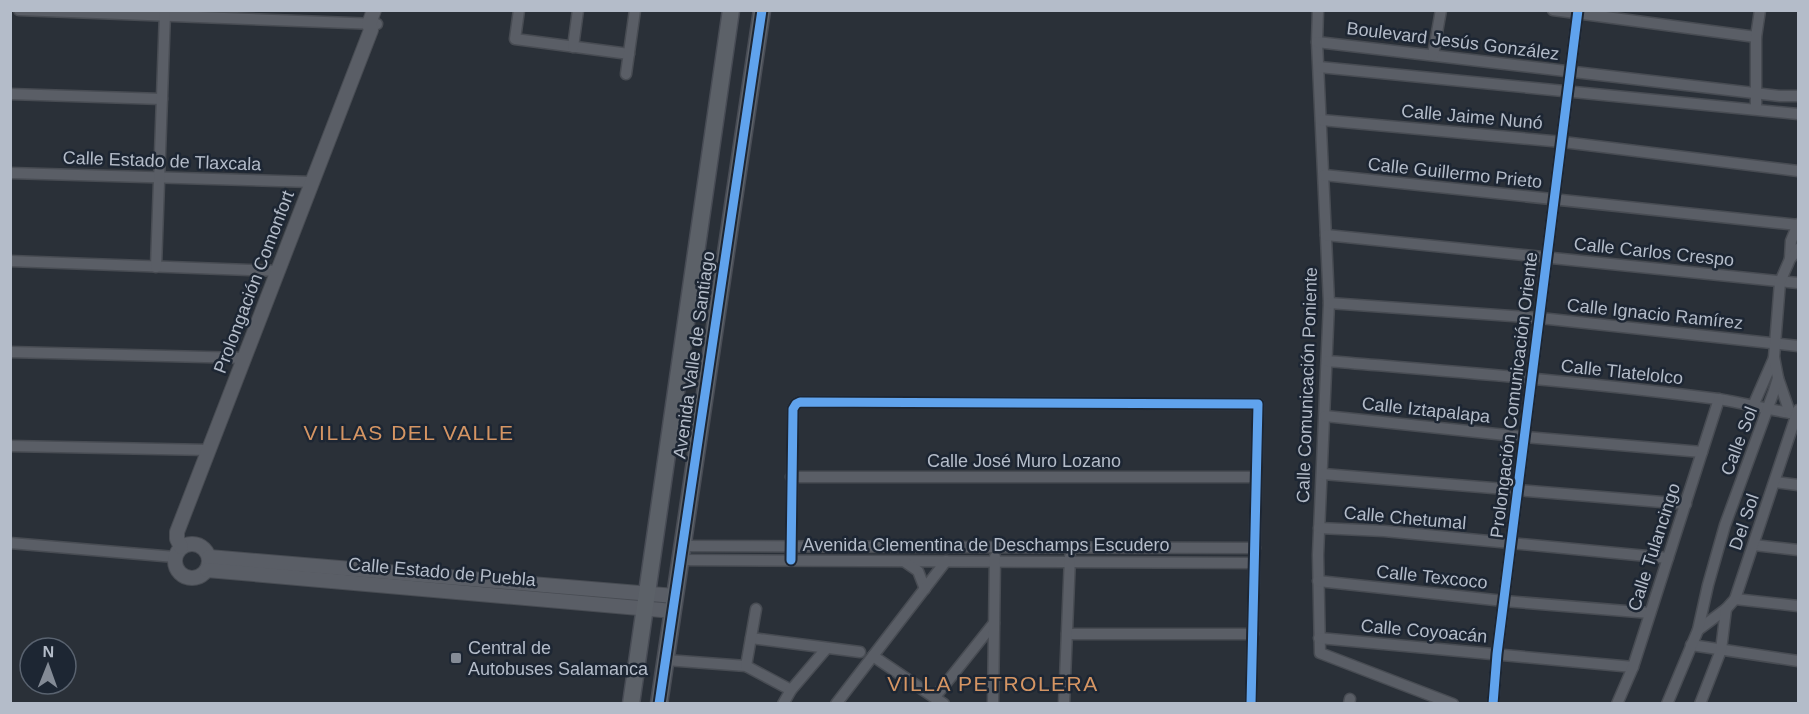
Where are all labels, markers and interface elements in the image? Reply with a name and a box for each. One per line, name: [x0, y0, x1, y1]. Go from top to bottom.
street label: Boulevard Jesús González: [1346, 18, 1560, 64]
street label: Calle Jaime Nunó: [1400, 101, 1544, 133]
street label: Calle Estado de Tlaxcala: [62, 148, 263, 174]
street label: Calle Guillermo Prieto: [1367, 154, 1543, 192]
street label: Prolongación Comonfort: [210, 188, 298, 376]
street label: Calle Carlos Crespo: [1573, 234, 1735, 270]
street label: Avenida Valle de Santiago: [670, 250, 718, 460]
street label: Prolongación Comunicación Oriente: [1487, 251, 1541, 539]
street label: Calle Comunicación Poniente: [1293, 267, 1321, 503]
street label: Calle Ignacio Ramírez: [1566, 295, 1744, 333]
street label: Calle Tlatelolco: [1560, 356, 1684, 388]
street label: Calle Iztapalapa: [1361, 393, 1492, 427]
street label: Calle Sol: [1717, 404, 1761, 478]
district label: VILLAS DEL VALLE: [304, 421, 514, 444]
street label: Calle José Muro Lozano: [927, 451, 1121, 471]
street label: Calle Tulancingo: [1624, 481, 1684, 613]
street label: Del Sol: [1725, 491, 1763, 553]
street label: Calle Chetumal: [1343, 503, 1467, 533]
street label: Avenida Clementina de Deschamps Escudero: [803, 535, 1169, 555]
street label: Calle Estado de Puebla: [347, 554, 538, 590]
street label: Calle Texcoco: [1375, 561, 1489, 593]
street label: Calle Coyoacán: [1360, 616, 1488, 646]
north arrow: [18, 636, 78, 696]
place label: Central de Autobuses Salamanca: [468, 638, 649, 679]
text: N: [42, 643, 54, 660]
marker: Central de Autobuses Salamanca: [449, 651, 463, 665]
district label: VILLA PETROLERA: [887, 672, 1099, 695]

